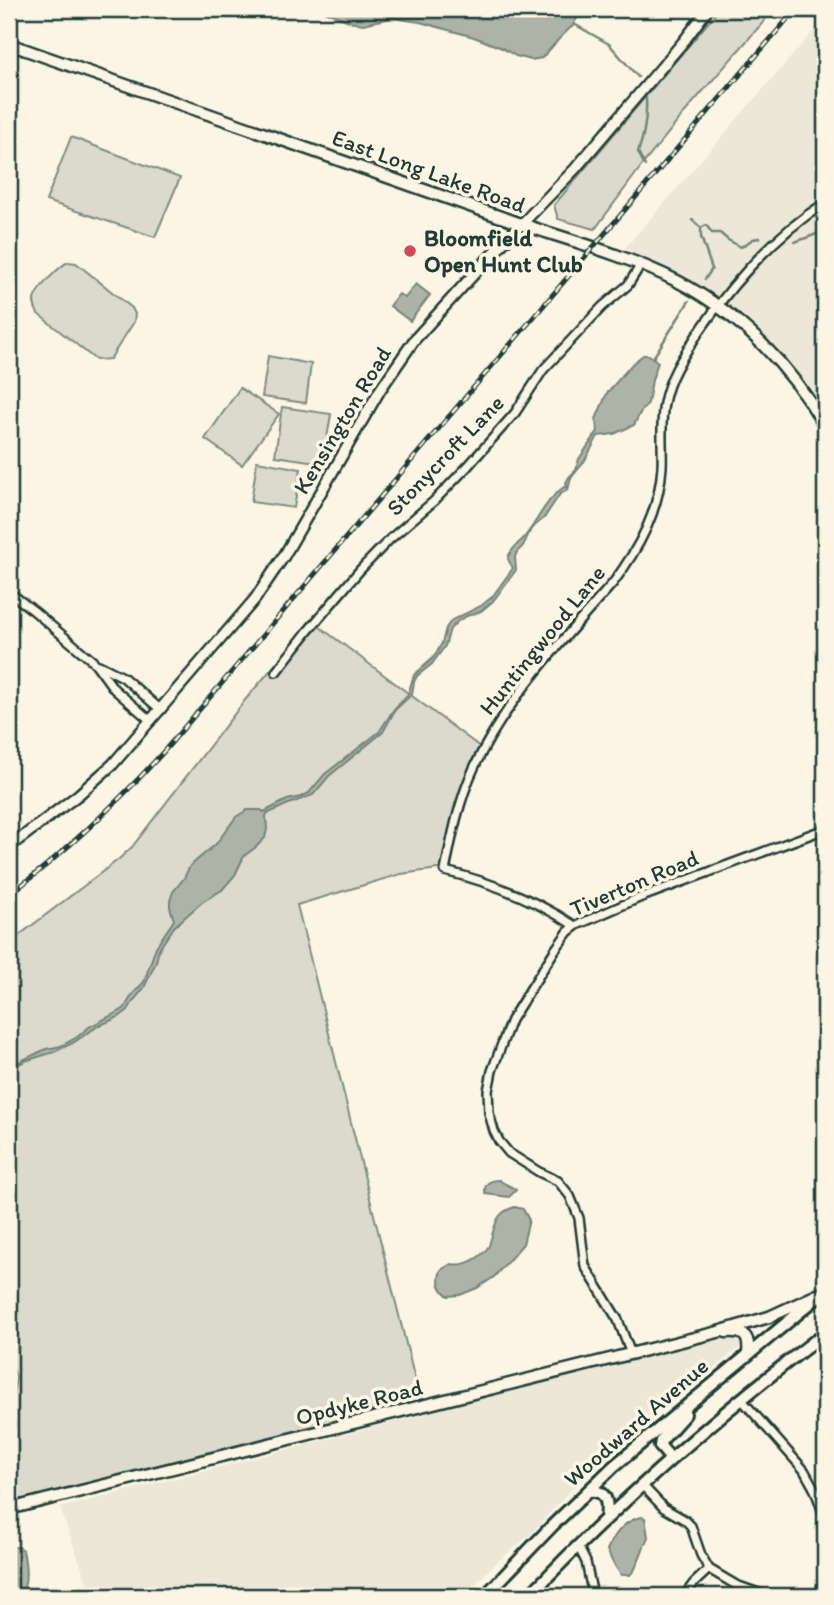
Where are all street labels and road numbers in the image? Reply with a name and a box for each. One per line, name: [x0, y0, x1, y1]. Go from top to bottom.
street label: East Long Lake Road: [328, 123, 530, 219]
street label: Kensington Road: [287, 341, 397, 499]
street label: Stonycroft Lane: [380, 389, 510, 521]
street label: Huntingwood Lane: [473, 559, 611, 721]
street label: Tiverton Road: [566, 843, 702, 923]
street label: Woodward Avenue: [558, 1352, 714, 1492]
street label: Opdyke Road: [293, 1373, 425, 1431]

